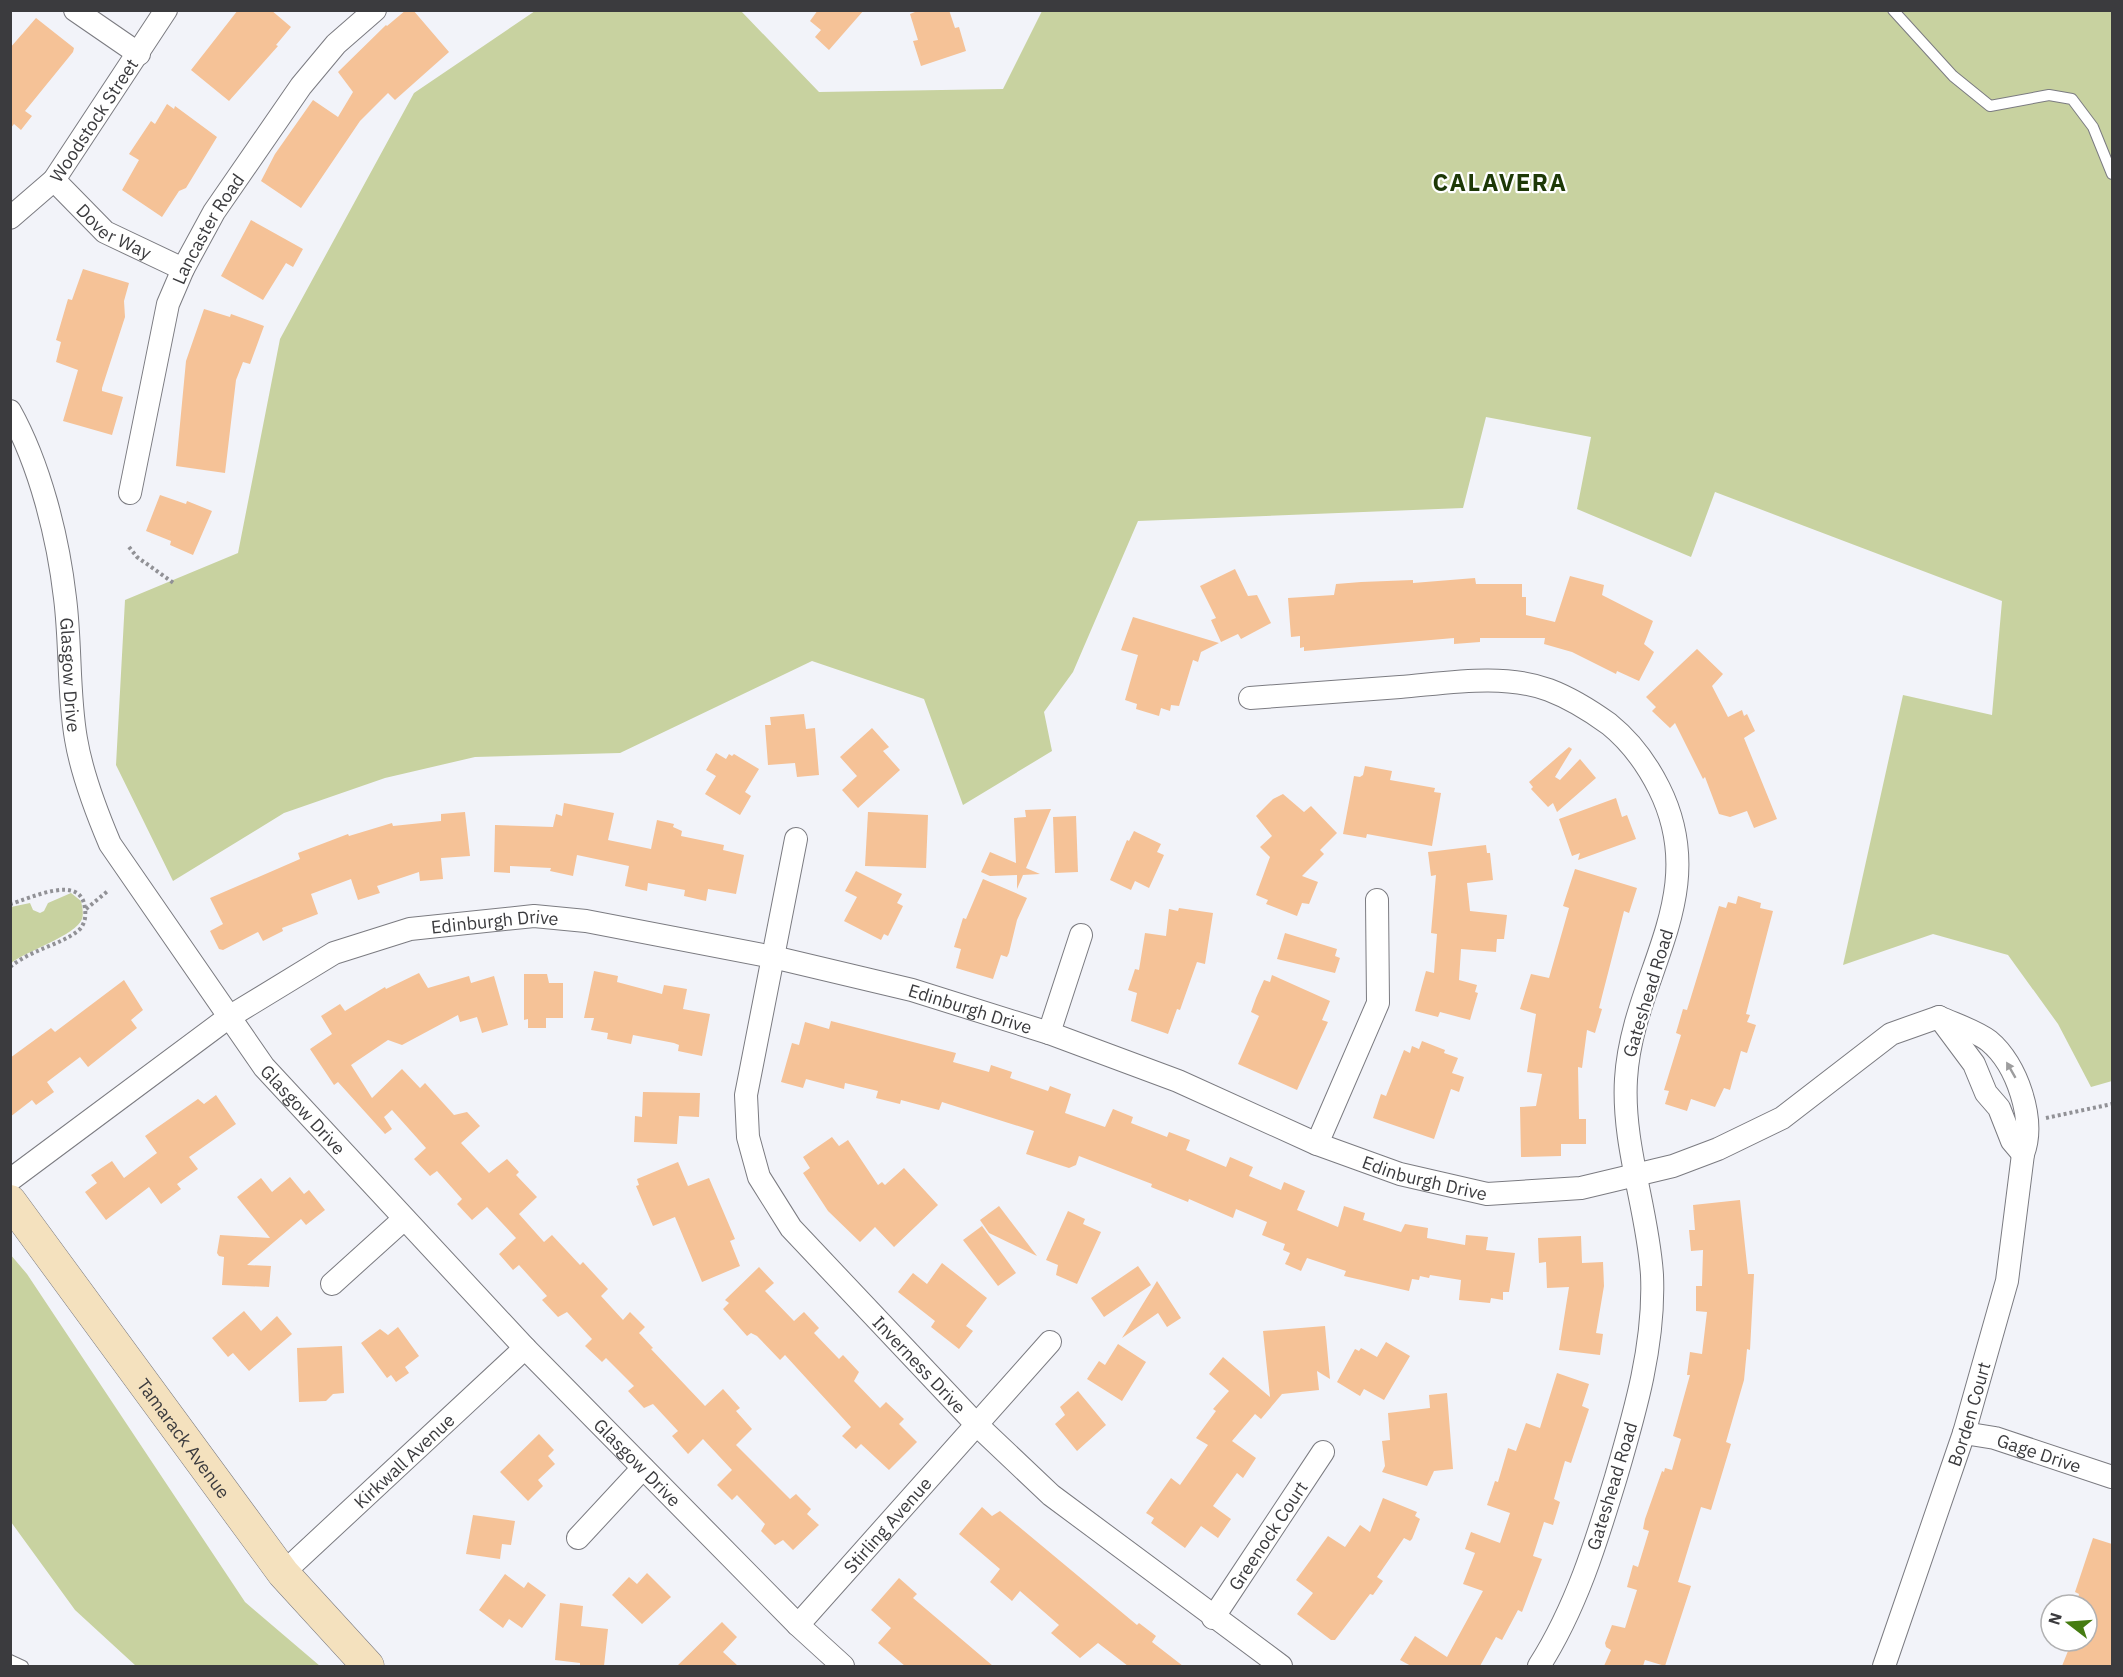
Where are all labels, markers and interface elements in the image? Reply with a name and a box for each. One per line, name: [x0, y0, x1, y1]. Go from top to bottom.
street label: Woodstock Street: [44, 54, 143, 186]
district label: CALAVERA: [1433, 166, 1567, 198]
street label: Lancaster Road: [166, 169, 249, 287]
street label: Dover Way: [72, 198, 155, 264]
street label: Glasgow Drive: [56, 617, 86, 734]
street label: Edinburgh Drive: [430, 904, 560, 938]
street label: Gateshead Road: [1618, 926, 1678, 1060]
street label: Edinburgh Drive: [906, 978, 1035, 1039]
street label: Glasgow Drive: [256, 1059, 351, 1159]
one-way arrow: [2006, 1061, 2016, 1078]
street label: Edinburgh Drive: [1359, 1150, 1490, 1205]
street label: Inverness Drive: [868, 1311, 971, 1418]
street label: Borden Court: [1942, 1359, 1995, 1469]
street label: Tamarack Avenue: [132, 1374, 236, 1503]
street label: Kirkwall Avenue: [349, 1408, 459, 1513]
street label: Glasgow Drive: [589, 1413, 686, 1511]
street label: Gateshead Road: [1582, 1419, 1642, 1553]
street label: Gage Drive: [1994, 1428, 2084, 1478]
street label: Stirling Avenue: [838, 1472, 936, 1578]
street label: Greenock Court: [1223, 1476, 1312, 1595]
north arrow: [2039, 1593, 2099, 1653]
text: N: [2043, 1610, 2066, 1627]

